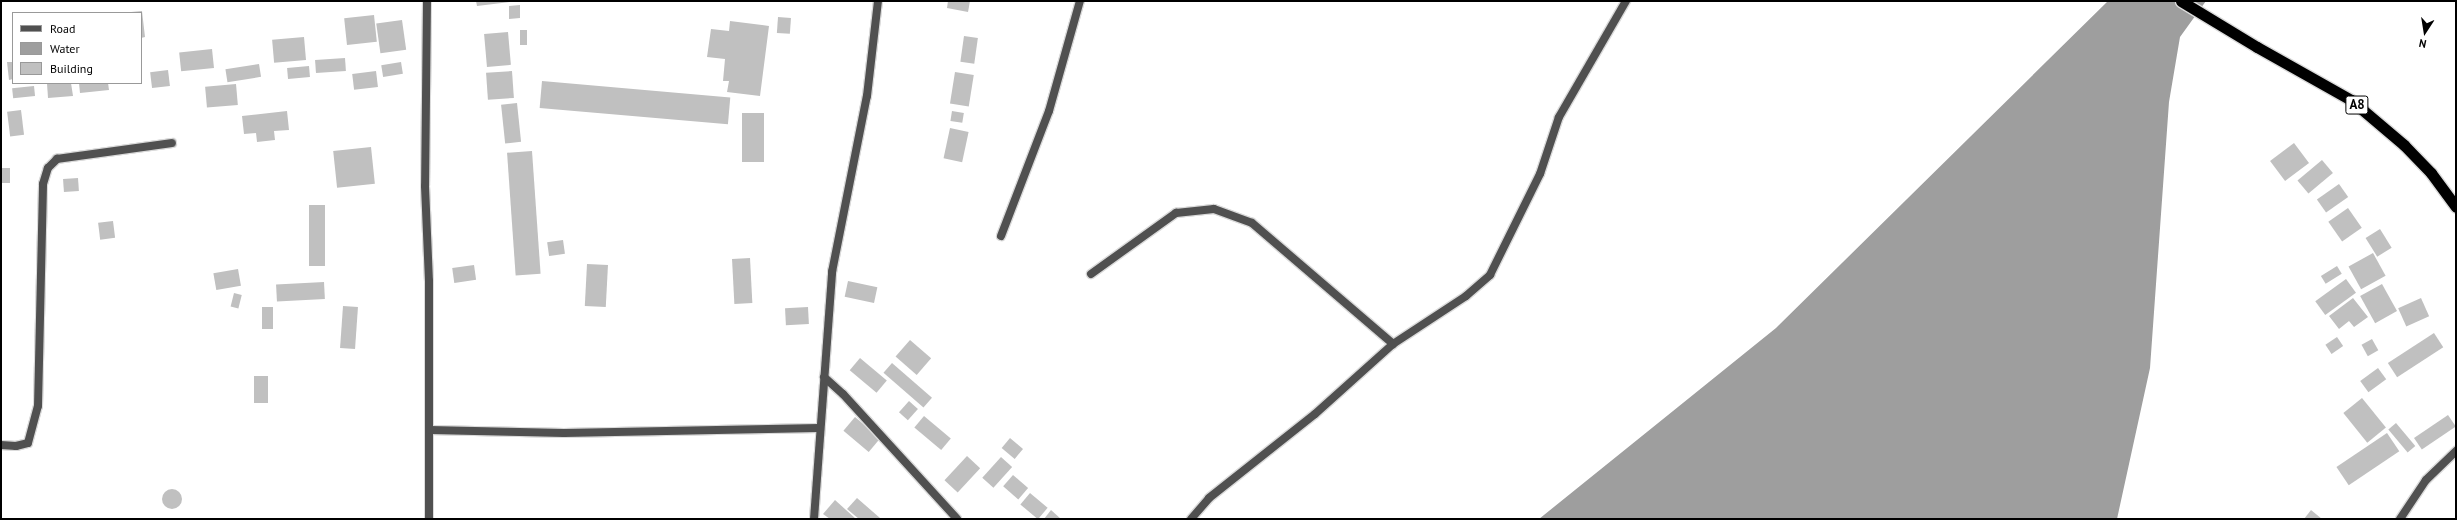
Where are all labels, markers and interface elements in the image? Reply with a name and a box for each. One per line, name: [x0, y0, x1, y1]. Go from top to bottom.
legend: [12, 12, 142, 84]
north arrow: [2405, 12, 2445, 52]
text: Road: [50, 21, 75, 36]
text: N: [2418, 36, 2428, 51]
text: Water: [50, 41, 80, 56]
text: Building: [50, 61, 93, 76]
road number: A8: [2345, 94, 2369, 116]

